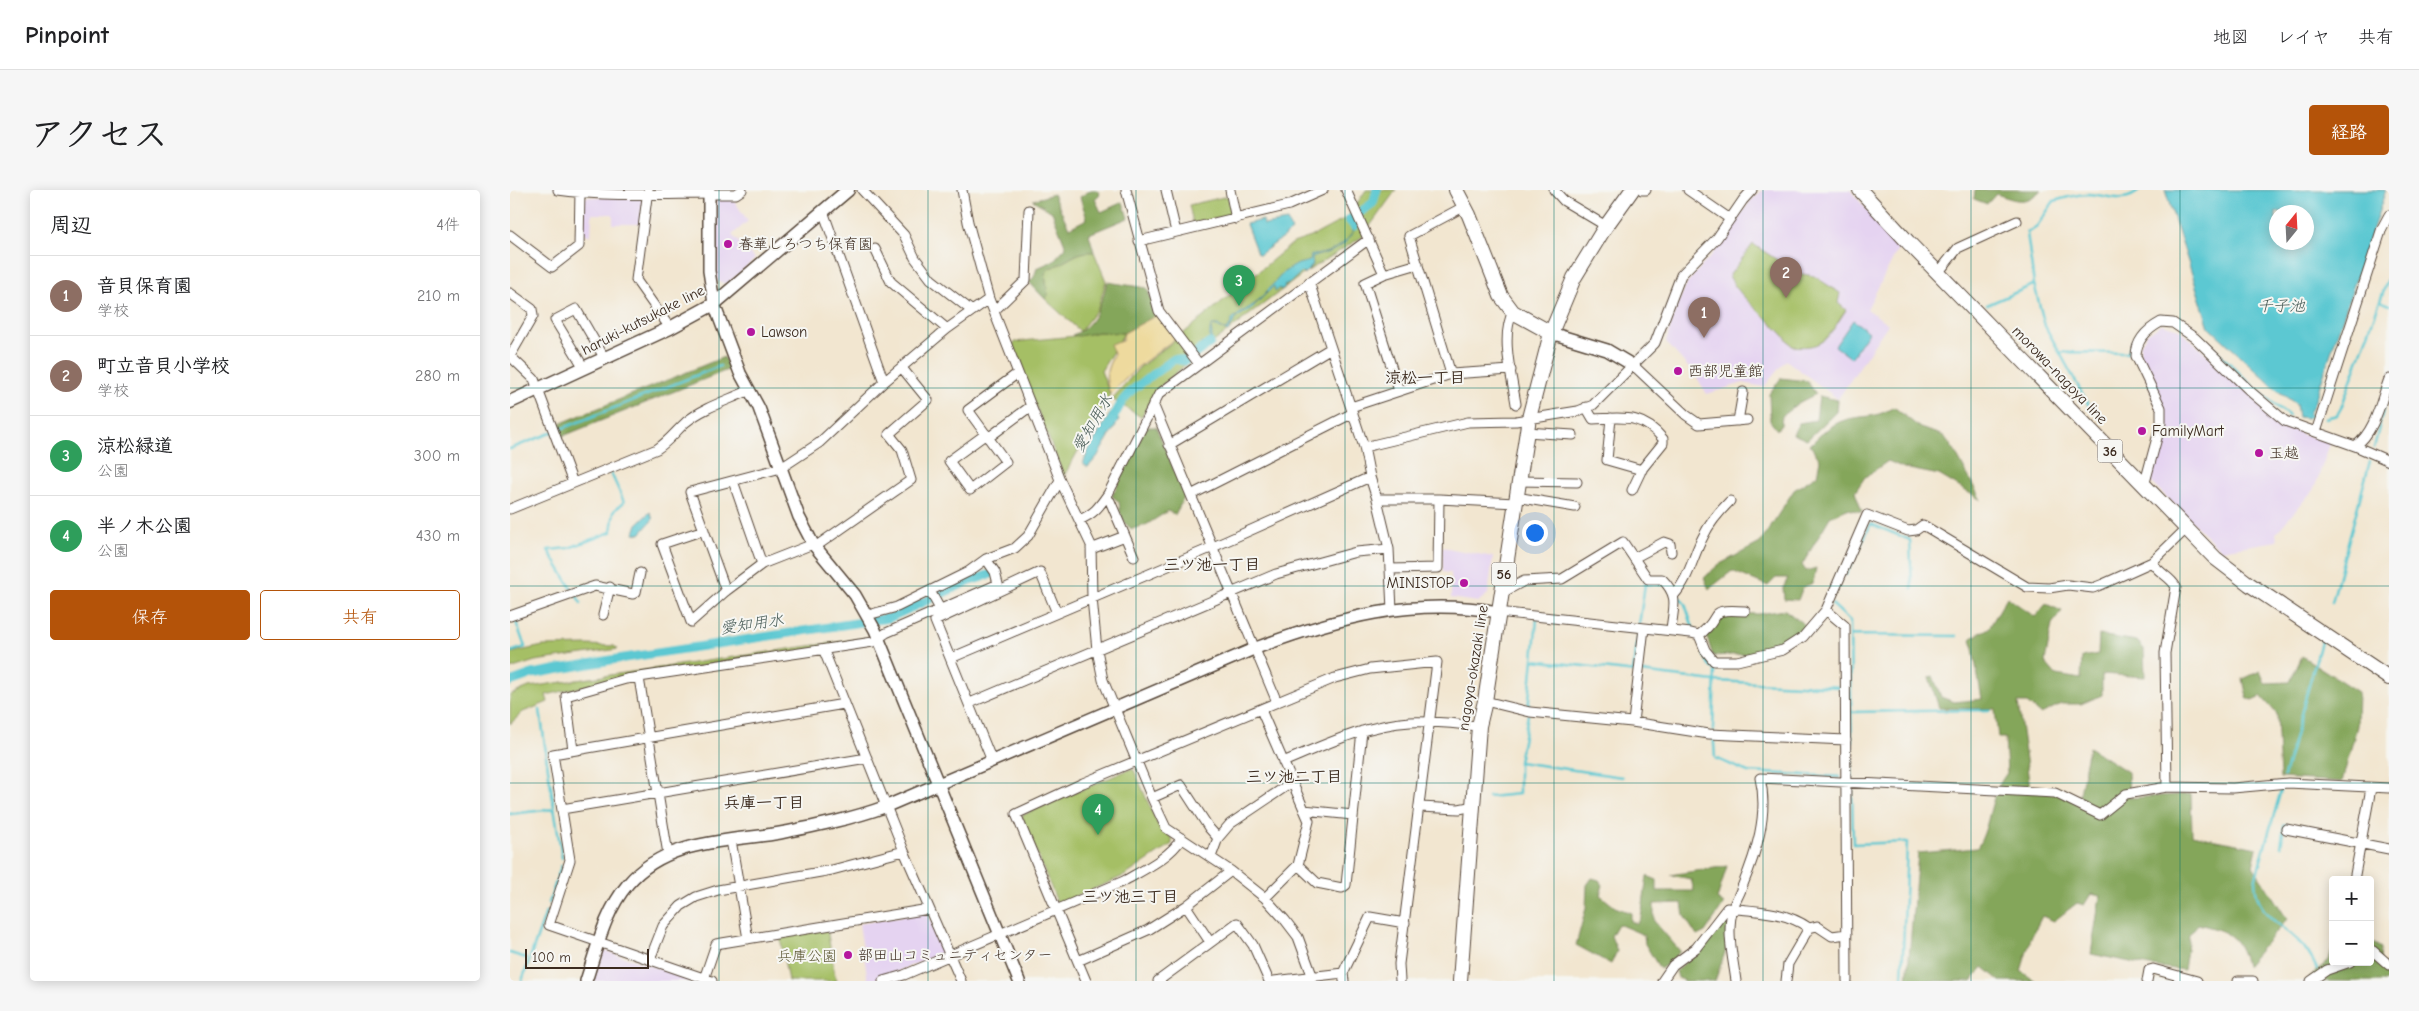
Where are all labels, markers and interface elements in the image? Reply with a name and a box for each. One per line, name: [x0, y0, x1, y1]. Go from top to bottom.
text: Pinpoint: [25, 21, 109, 49]
text: 地図: [2213, 27, 2249, 48]
text: レイヤ: [2277, 27, 2330, 48]
text: 共有: [2358, 27, 2394, 48]
button: 経路: [2309, 105, 2389, 155]
text: アクセス: [30, 114, 168, 155]
north arrow: [2269, 205, 2314, 250]
text: 周辺: [50, 213, 92, 237]
text: 4件: [436, 216, 460, 234]
place label: 春華しろつち保育園: [738, 235, 873, 253]
marker: 春華しろつち保育園: [722, 238, 734, 250]
pin: 2: [1770, 257, 1802, 298]
pin: 3: [1223, 265, 1255, 306]
text: 音貝保育園: [97, 275, 192, 297]
street label: haruki-kutsukake line: [578, 281, 708, 359]
text: 1: [63, 287, 69, 305]
text: 210 m: [417, 287, 460, 305]
pin: 1: [1688, 297, 1720, 338]
water label: 千子池: [2257, 297, 2306, 315]
text: 学校: [97, 302, 129, 320]
street label: morowa-nagoya line: [2008, 322, 2112, 428]
place label: Lawson: [761, 323, 807, 341]
marker: Lawson: [745, 326, 757, 338]
text: 町立音貝小学校: [97, 355, 230, 377]
place label: 西部児童館: [1688, 362, 1763, 380]
marker: 西部児童館: [1672, 365, 1684, 377]
text: 2: [62, 367, 70, 385]
text: 280 m: [415, 367, 460, 385]
district label: 涼松一丁目: [1385, 369, 1465, 387]
text: 学校: [97, 382, 129, 400]
water label: 愛知用水: [1069, 391, 1117, 455]
place label: FamilyMart: [2152, 422, 2225, 440]
marker: FamilyMart: [2136, 425, 2148, 437]
text: 涼松緑道: [97, 435, 173, 457]
road number: 36: [2098, 440, 2122, 462]
place label: 玉越: [2269, 444, 2299, 462]
text: 3: [62, 447, 70, 465]
text: 300 m: [414, 447, 460, 465]
marker: 玉越: [2253, 447, 2265, 459]
text: 公園: [97, 462, 129, 480]
text: 半ノ木公園: [97, 515, 192, 537]
your location: [1522, 520, 1548, 546]
text: 4: [62, 527, 70, 545]
text: 430 m: [416, 527, 460, 545]
text: 公園: [97, 542, 129, 560]
district label: 三ツ池一丁目: [1164, 556, 1260, 574]
road number: 56: [1492, 562, 1516, 586]
place label: MINISTOP: [1386, 574, 1455, 592]
marker: MINISTOP: [1458, 577, 1470, 589]
button: 保存: [50, 590, 250, 640]
button: 共有: [260, 590, 460, 640]
street label: nagoya-okazaki line: [1454, 603, 1492, 732]
water label: 愛知用水: [719, 611, 785, 637]
district label: 三ツ池二丁目: [1246, 768, 1342, 786]
district label: 兵庫一丁目: [724, 794, 804, 812]
pin: 4: [1082, 794, 1114, 835]
map controls: [2329, 876, 2374, 966]
button: +: [2329, 876, 2374, 921]
district label: 三ツ池三丁目: [1082, 888, 1178, 906]
button: −: [2329, 921, 2374, 966]
scale bar: [525, 946, 649, 969]
place label: 部田山コミュニティセンター: [858, 946, 1052, 964]
park label: 兵庫公園: [777, 947, 837, 965]
text: 100 m: [532, 949, 571, 966]
marker: 部田山コミュニティセンター: [842, 949, 854, 961]

